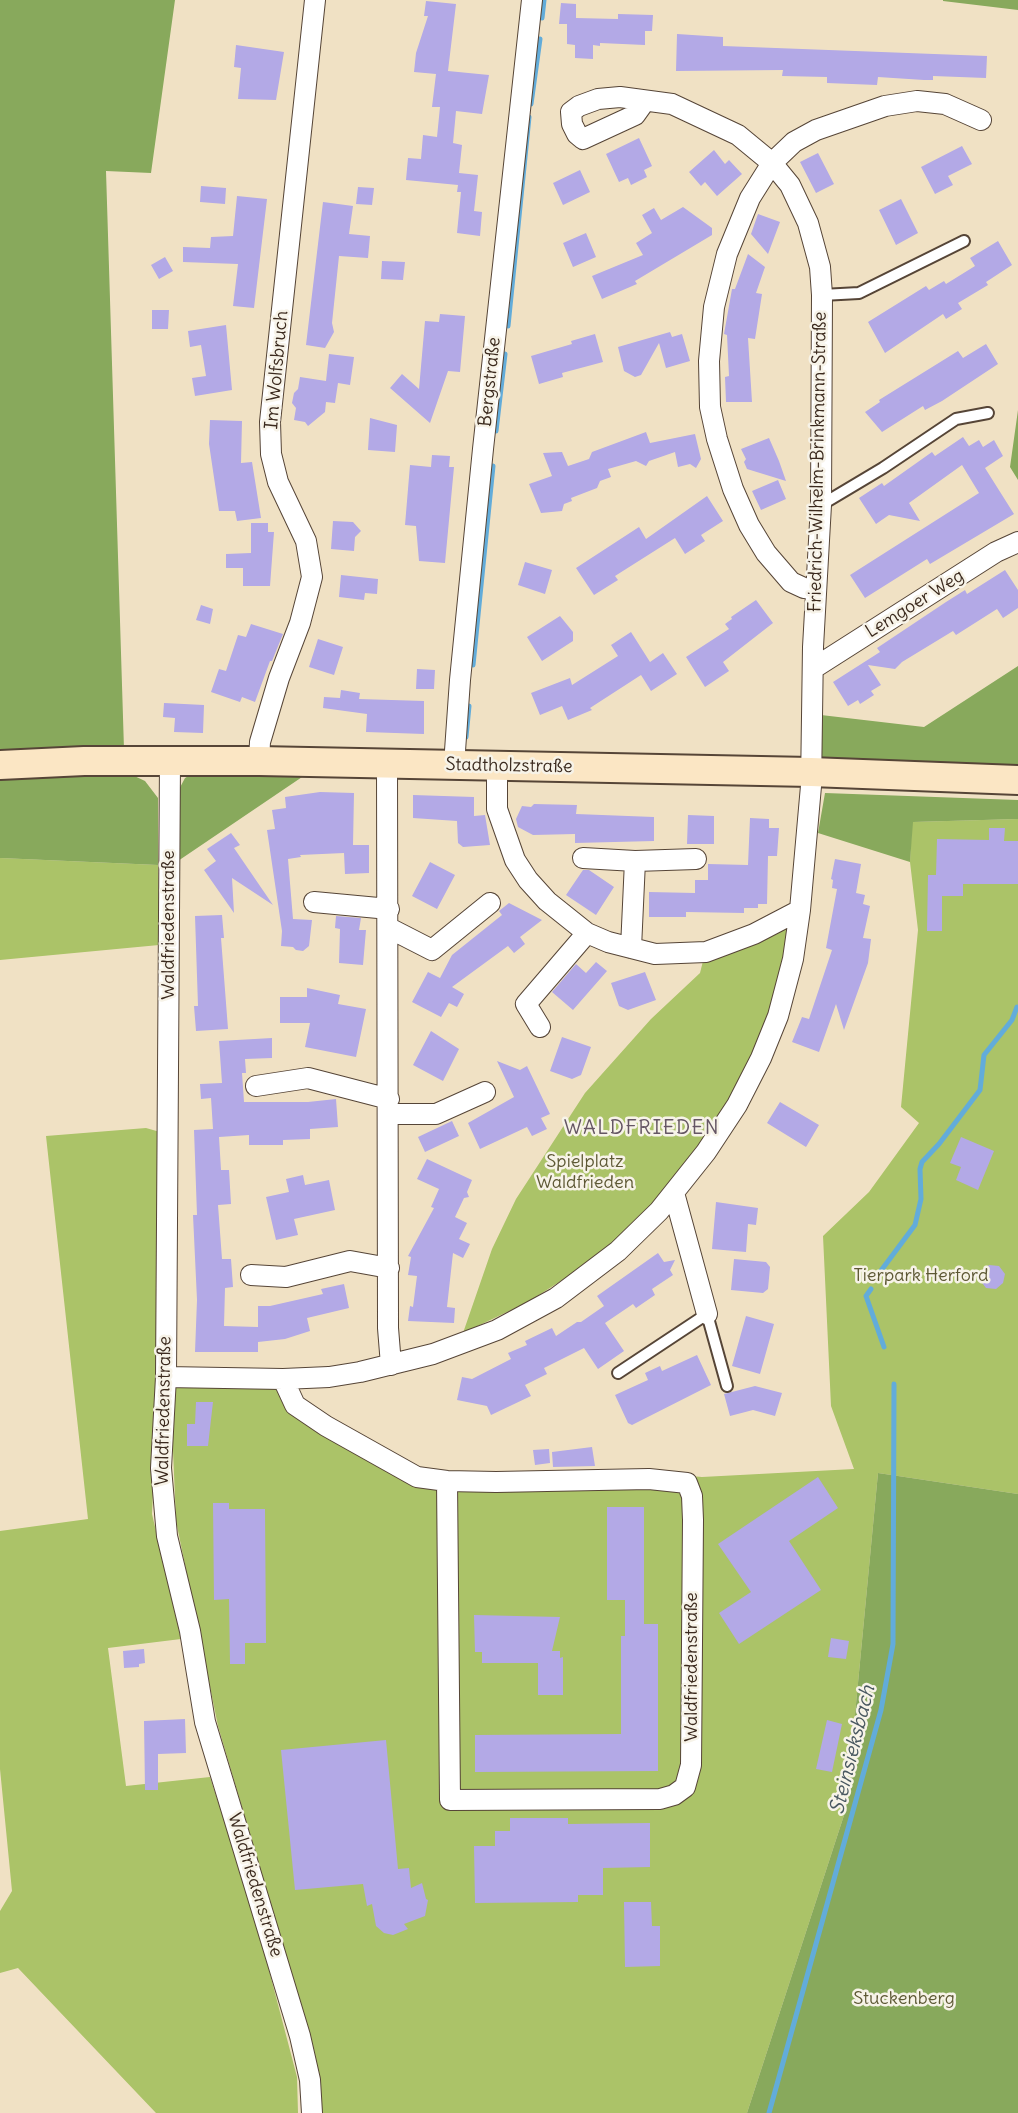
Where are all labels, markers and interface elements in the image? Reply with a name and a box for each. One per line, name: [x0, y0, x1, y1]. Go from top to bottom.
street label: Im Wolfsbruch: [261, 310, 293, 430]
street label: Friedrich-Wilhelm-Brinkmann-Straße: [805, 312, 831, 612]
street label: Bergstraße: [475, 336, 505, 428]
street label: Lemgoer Weg: [862, 565, 968, 643]
street label: Stadtholzstraße: [445, 754, 573, 778]
street label: Waldfriedenstraße: [158, 850, 180, 1000]
district label: WALDFRIEDEN: [564, 1116, 720, 1140]
park label: Spielplatz Waldfrieden: [536, 1151, 634, 1194]
park label: Tierpark Herford: [853, 1265, 989, 1287]
street label: Waldfriedenstraße: [152, 1336, 176, 1486]
street label: Waldfriedenstraße: [681, 1592, 703, 1742]
water label: Steinsieksbach: [825, 1683, 881, 1817]
street label: Waldfriedenstraße: [223, 1810, 287, 1960]
park label: Stuckenberg: [853, 1988, 955, 2010]

